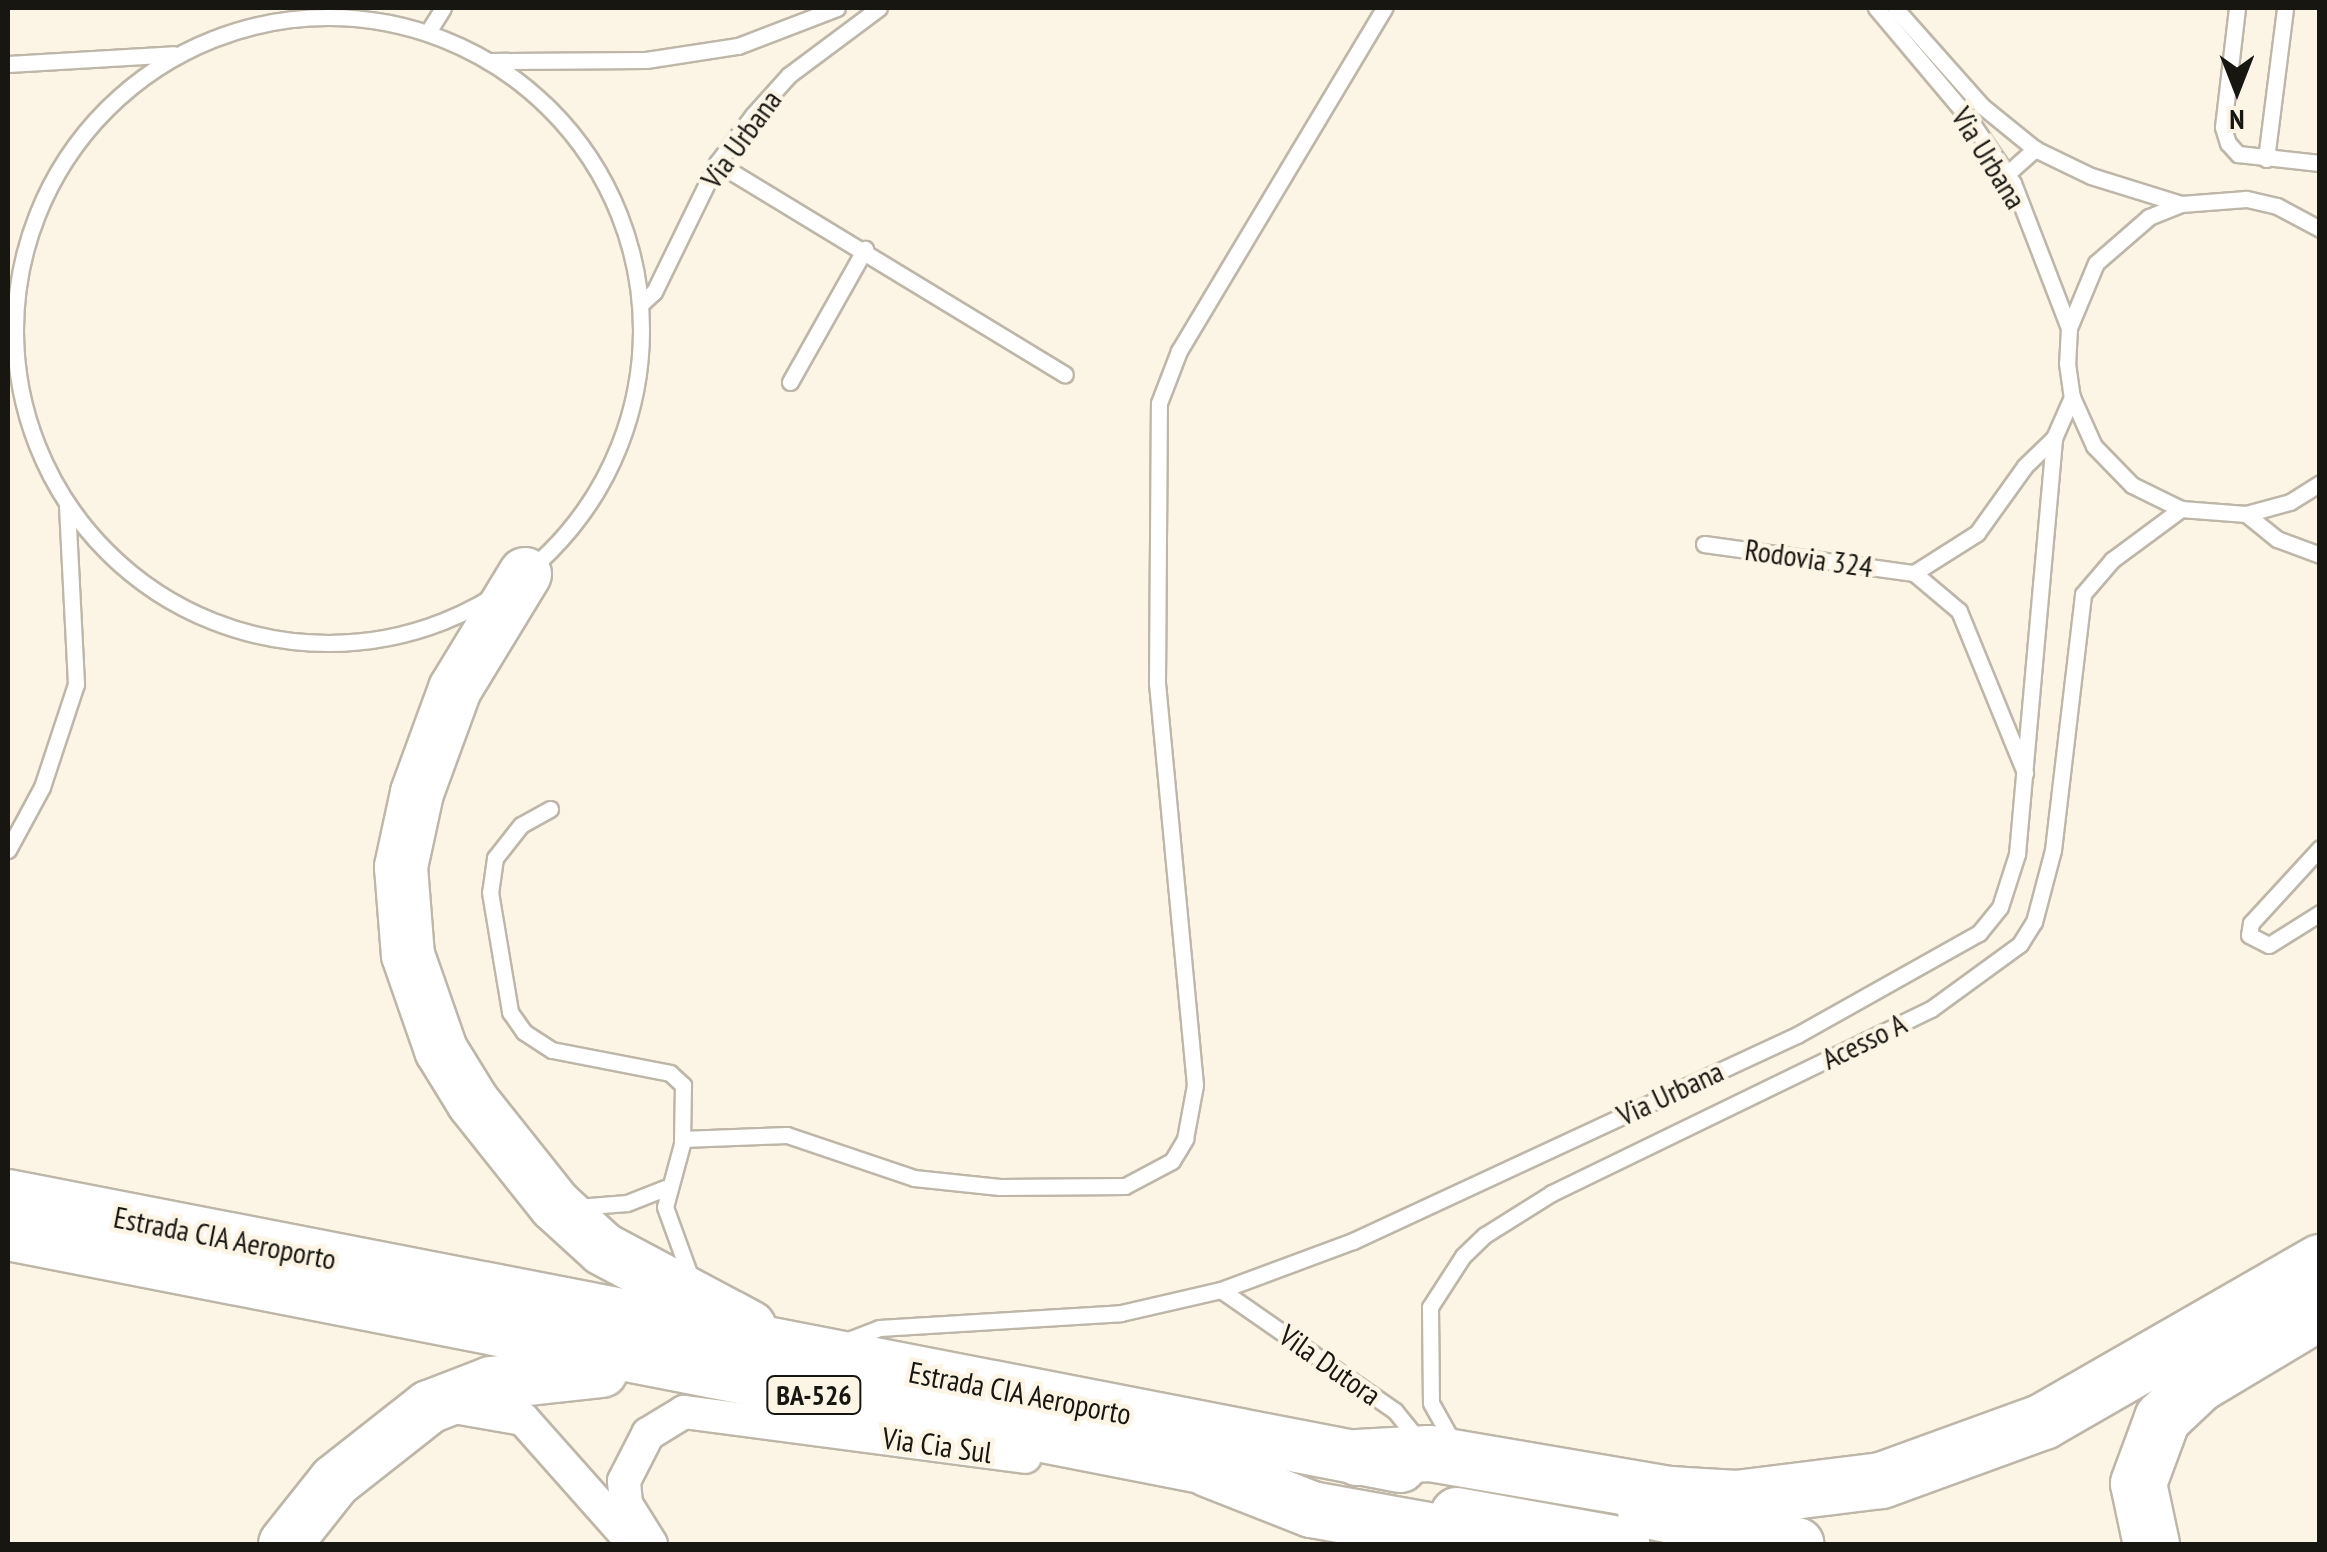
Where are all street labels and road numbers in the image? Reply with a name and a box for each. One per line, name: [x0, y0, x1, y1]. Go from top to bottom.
street label: Via Urbana: [693, 83, 789, 195]
street label: Via Urbana: [1944, 101, 2034, 215]
street label: Rodovia 324: [1743, 531, 1875, 585]
street label: Acesso A: [1816, 1005, 1912, 1077]
street label: Via Urbana: [1611, 1053, 1729, 1133]
street label: Estrada CIA Aeroporto: [110, 1199, 340, 1277]
street label: Vila Dutora: [1272, 1317, 1388, 1413]
street label: Estrada CIA Aeroporto: [905, 1354, 1135, 1432]
road number: BA-526: [764, 1372, 864, 1418]
street label: Via Cia Sul: [880, 1420, 994, 1470]

